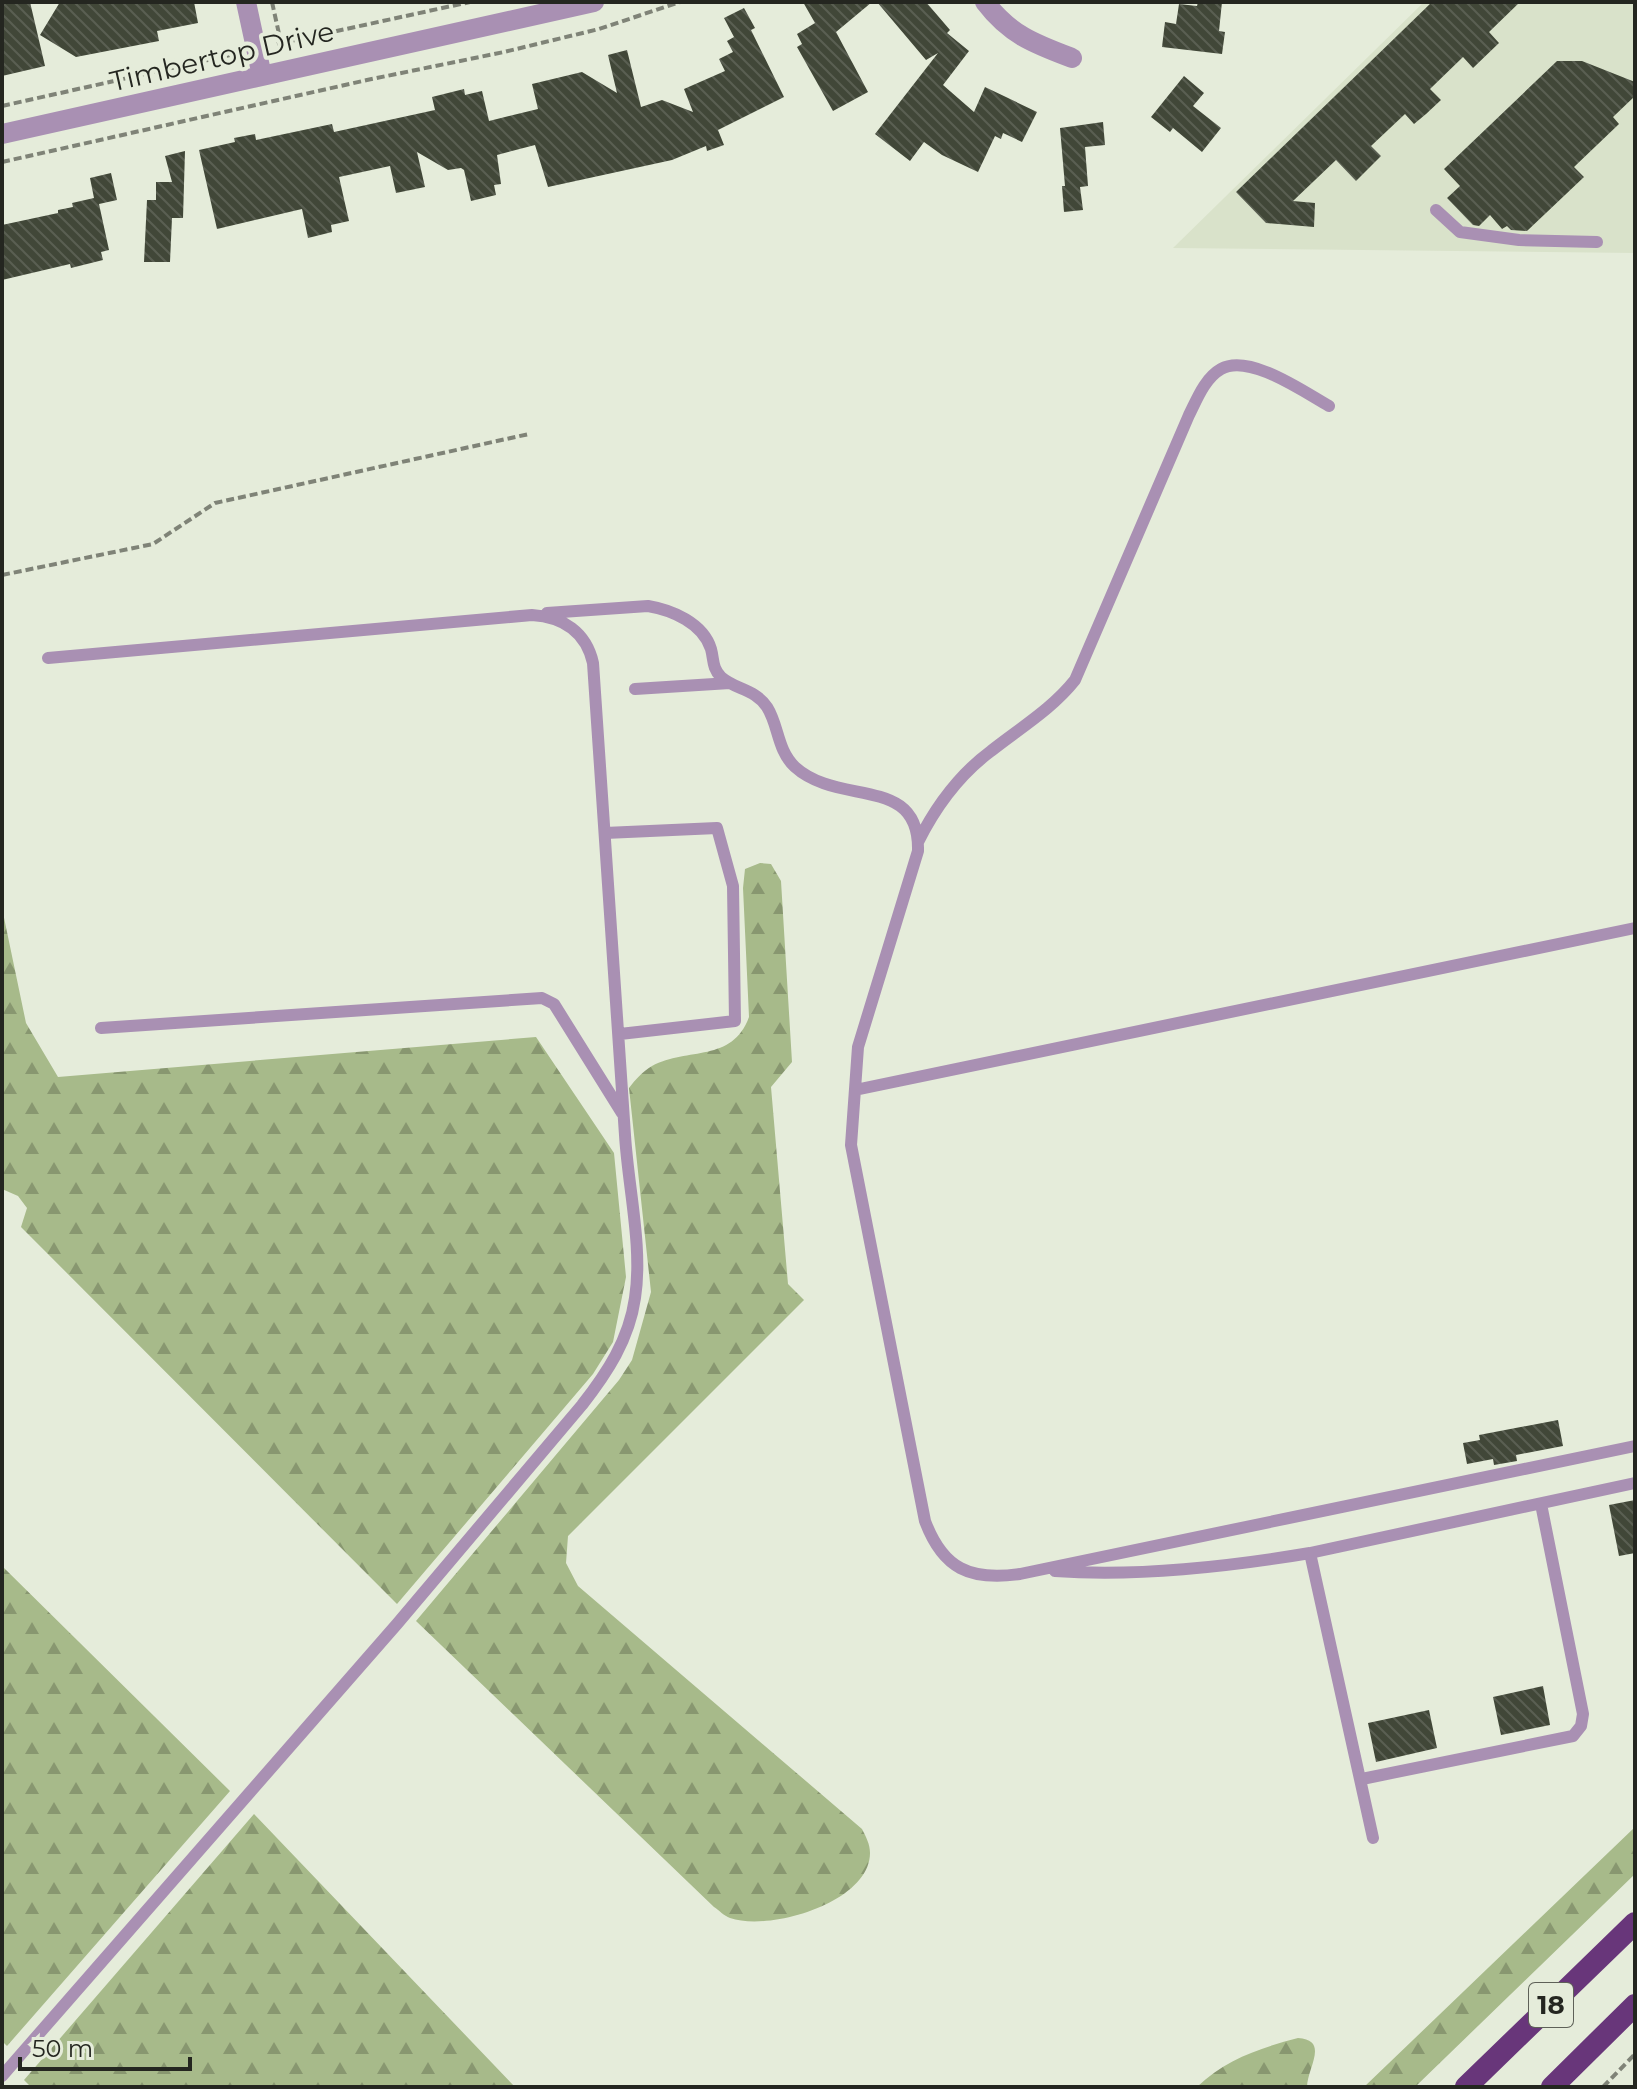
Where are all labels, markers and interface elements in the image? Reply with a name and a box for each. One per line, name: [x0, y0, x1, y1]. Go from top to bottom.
street label: Timbertop Drive: [107, 14, 337, 98]
road number: 18: [1529, 1983, 1573, 2027]
scale bar: [20, 2021, 190, 2071]
text: 50 m: [32, 2034, 93, 2063]

